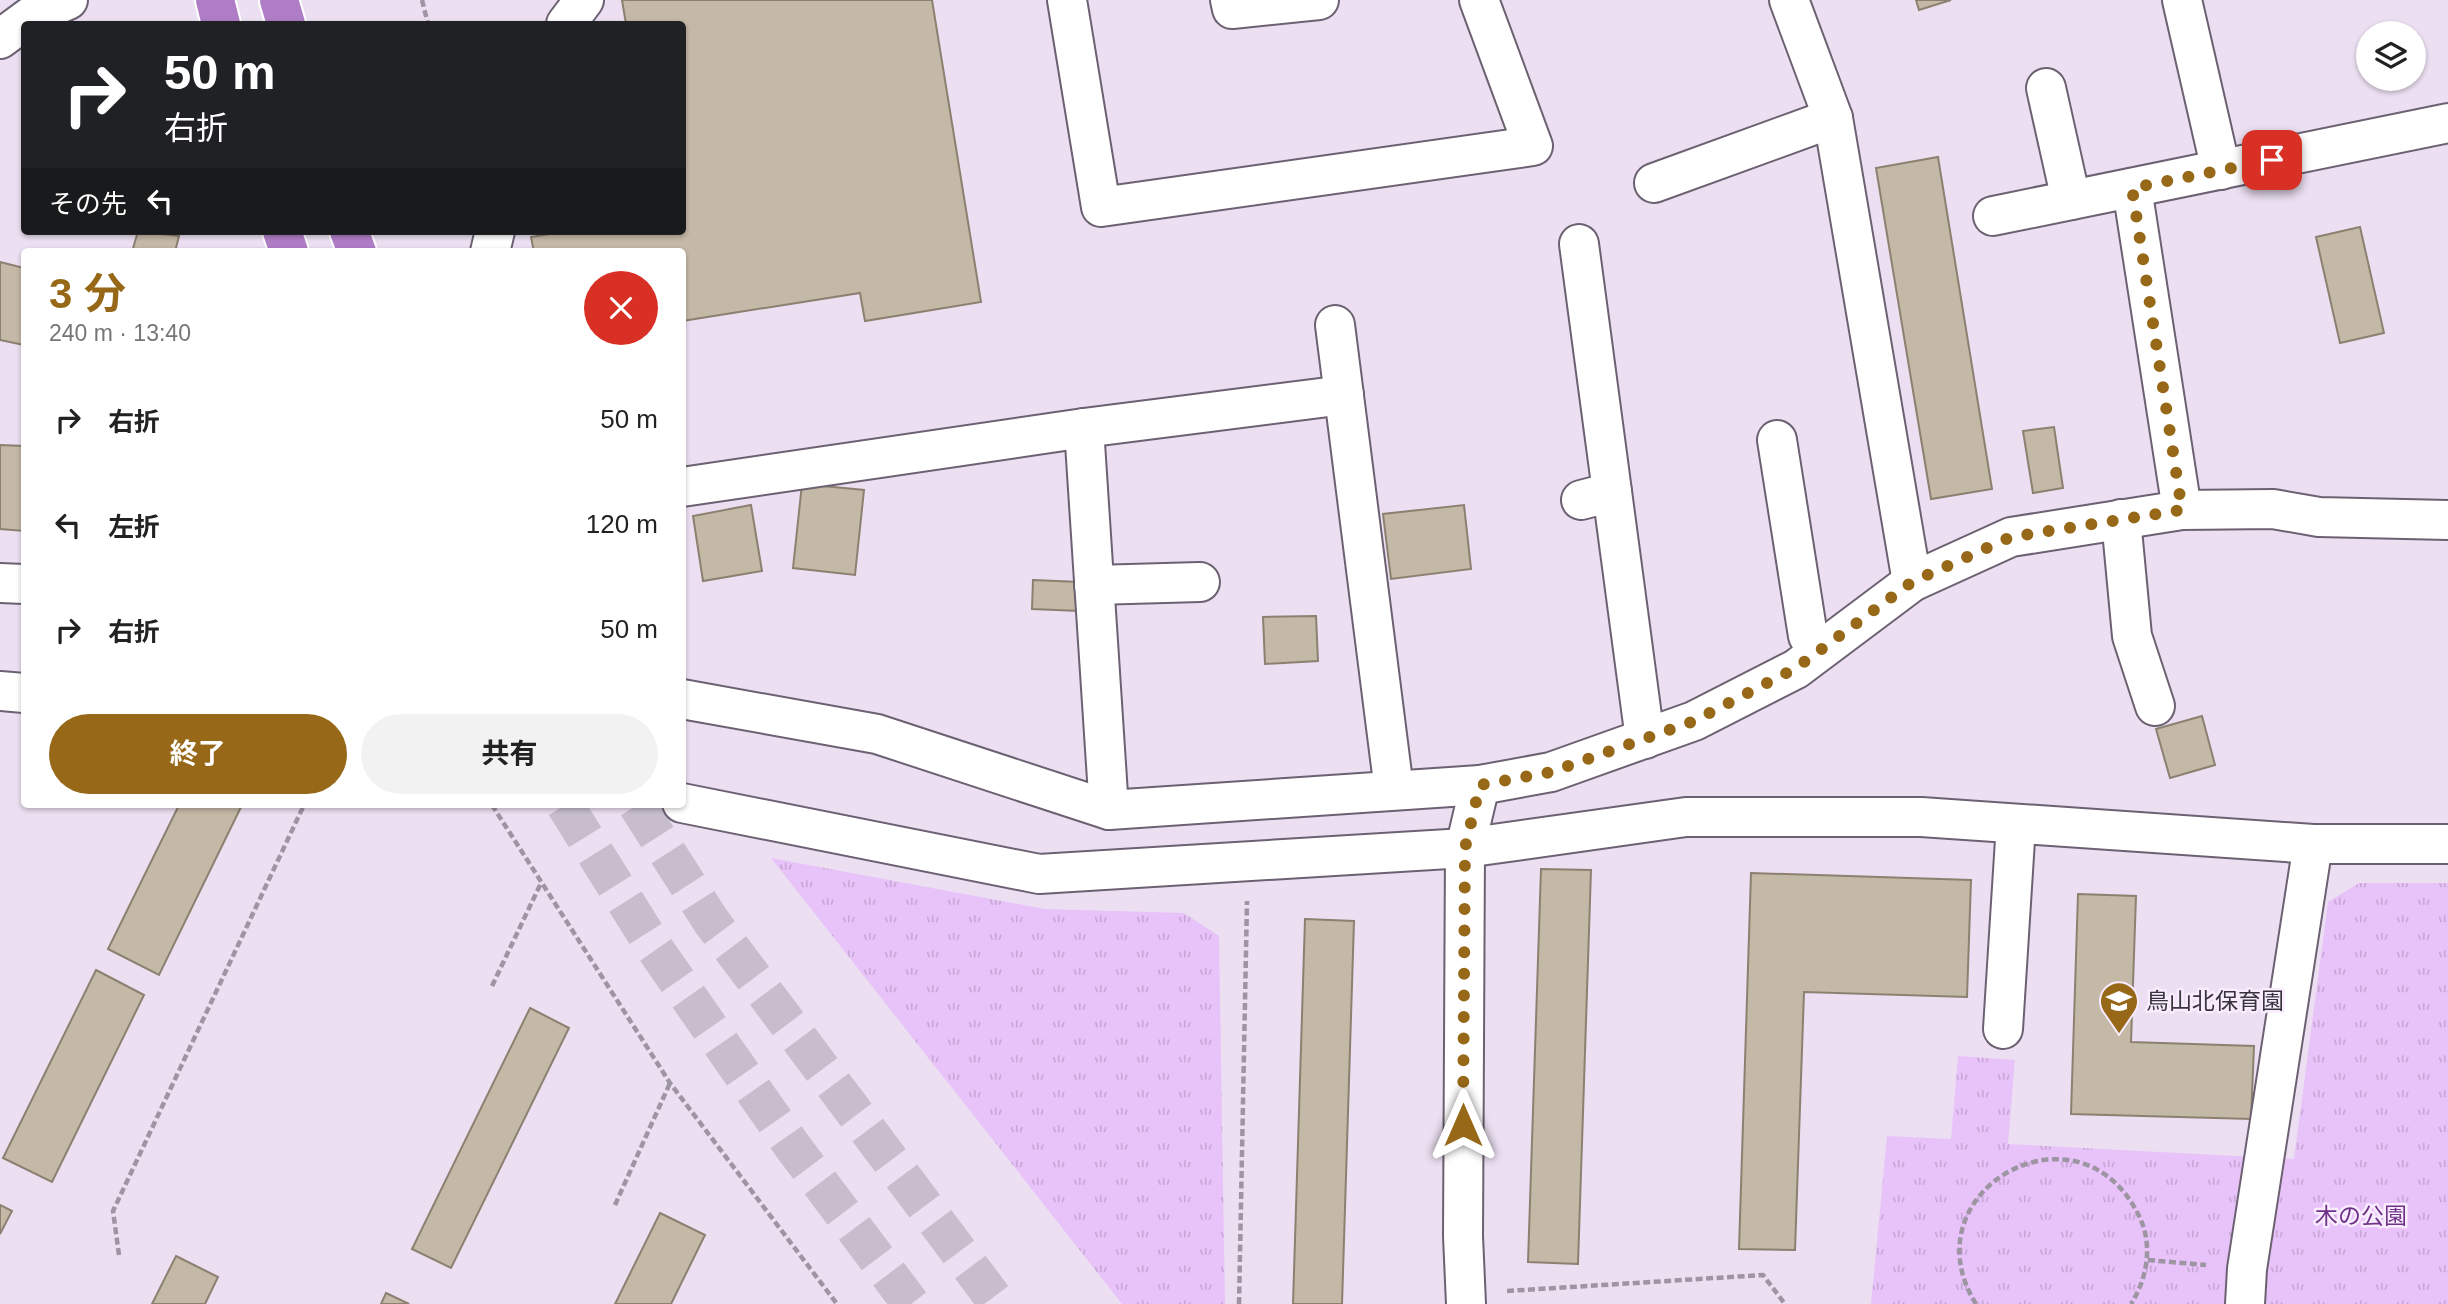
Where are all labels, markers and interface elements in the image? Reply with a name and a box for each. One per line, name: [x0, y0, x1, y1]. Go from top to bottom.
map controls: [2356, 21, 2426, 91]
button: layers: [2356, 21, 2426, 91]
text: 50 m: [164, 45, 276, 99]
icon: right: [49, 49, 140, 140]
text: 右折: [164, 110, 228, 146]
pin: [2242, 130, 2302, 190]
icon: arrive: [2253, 141, 2291, 179]
icon: left: [141, 182, 179, 220]
text: その先: [49, 189, 127, 219]
text: 3 分: [49, 270, 126, 317]
button: close: [584, 271, 658, 345]
text: 240 m · 13:40: [49, 320, 191, 346]
icon: right: [49, 401, 87, 439]
text: 50 m: [600, 404, 658, 434]
text: 右折: [108, 407, 160, 437]
icon: left: [49, 506, 87, 544]
text: 120 m: [586, 509, 658, 539]
text: 左折: [108, 512, 160, 542]
icon: right: [49, 611, 87, 649]
text: 50 m: [600, 614, 658, 644]
text: 右折: [108, 617, 160, 647]
button: 終了: [49, 714, 347, 794]
button: 共有: [361, 714, 658, 794]
school or university icon: 鳥山北保育園: [2098, 980, 2140, 1035]
place label: 鳥山北保育園: [2146, 988, 2284, 1014]
position arrow: [1426, 1088, 1500, 1162]
park label: 木の公園: [2315, 1203, 2407, 1229]

